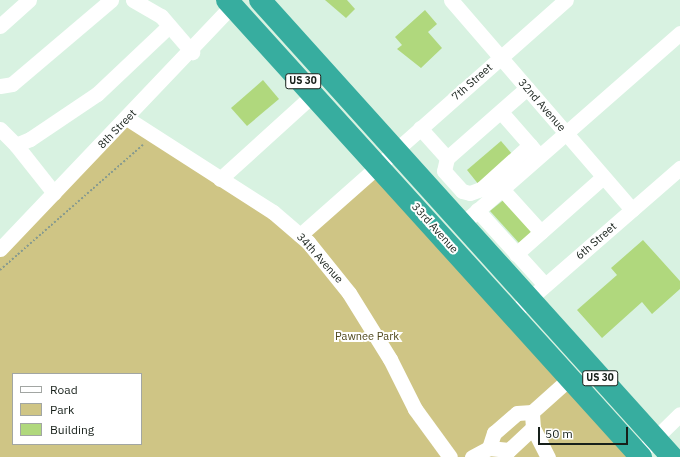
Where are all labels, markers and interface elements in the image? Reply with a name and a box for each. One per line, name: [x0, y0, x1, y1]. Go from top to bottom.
street label: 7th Street: [449, 61, 495, 103]
road number: US 30: [285, 73, 321, 89]
street label: 32nd Avenue: [516, 76, 568, 134]
street label: 8th Street: [95, 107, 139, 151]
street label: 33rd Avenue: [409, 200, 461, 256]
street label: 6th Street: [573, 220, 619, 262]
street label: 34th Avenue: [294, 230, 346, 286]
park label: Pawnee Park: [335, 329, 399, 343]
road number: US 30: [582, 370, 618, 386]
legend: [12, 373, 142, 445]
text: Road: [50, 382, 78, 397]
text: Park: [50, 402, 74, 417]
scale bar: [540, 419, 630, 445]
text: Building: [50, 422, 94, 437]
text: 50 m: [545, 426, 573, 441]

